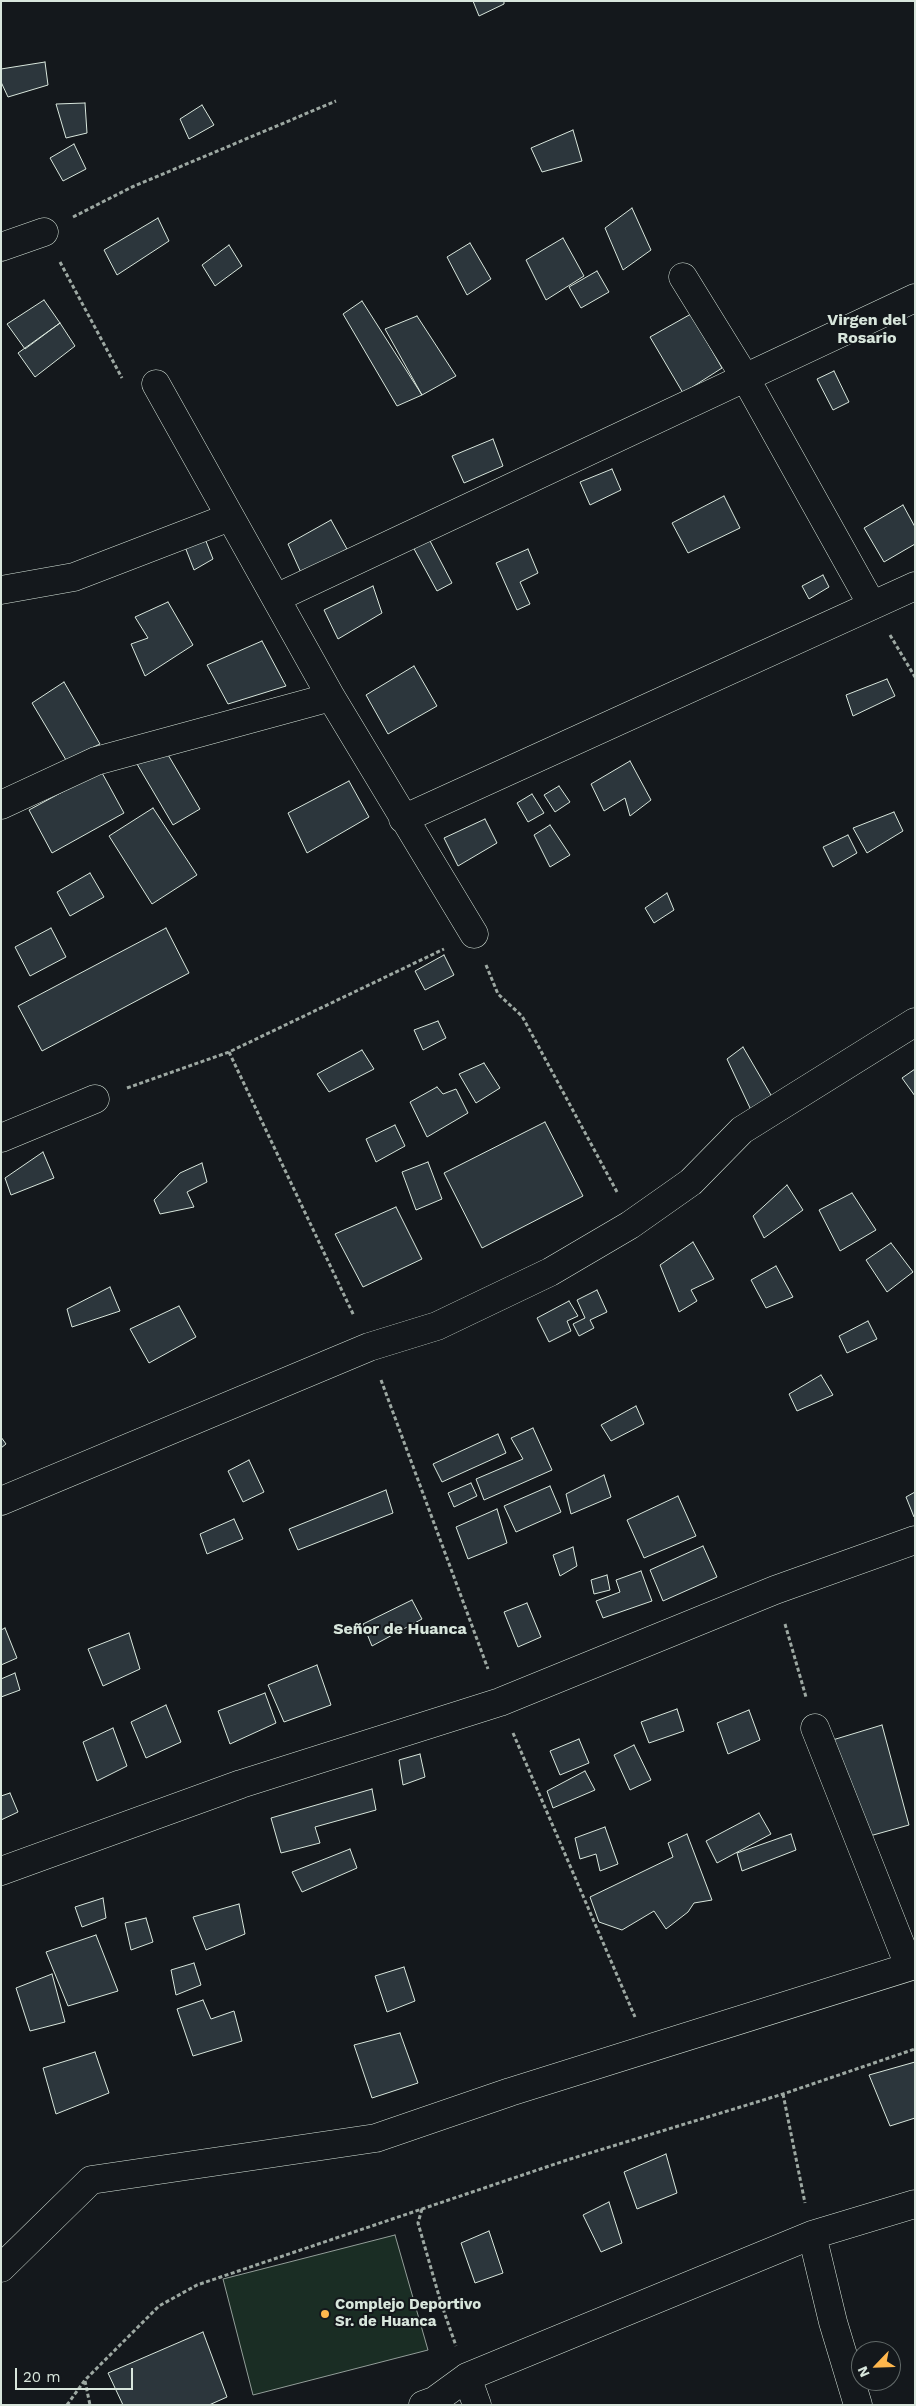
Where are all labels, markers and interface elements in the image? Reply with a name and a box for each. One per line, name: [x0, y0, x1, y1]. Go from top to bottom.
district label: Virgen del Rosario: [827, 310, 907, 348]
district label: Señor de Huanca: [333, 1619, 467, 1639]
place label: Complejo Deportivo Sr. de Huanca: [335, 2296, 481, 2331]
marker: Complejo Deportivo Sr. de Huanca: [319, 2308, 331, 2320]
north arrow: [851, 2341, 901, 2391]
scale bar: [18, 2358, 135, 2390]
text: N: [854, 2364, 873, 2380]
text: 20 m: [23, 2368, 61, 2386]

